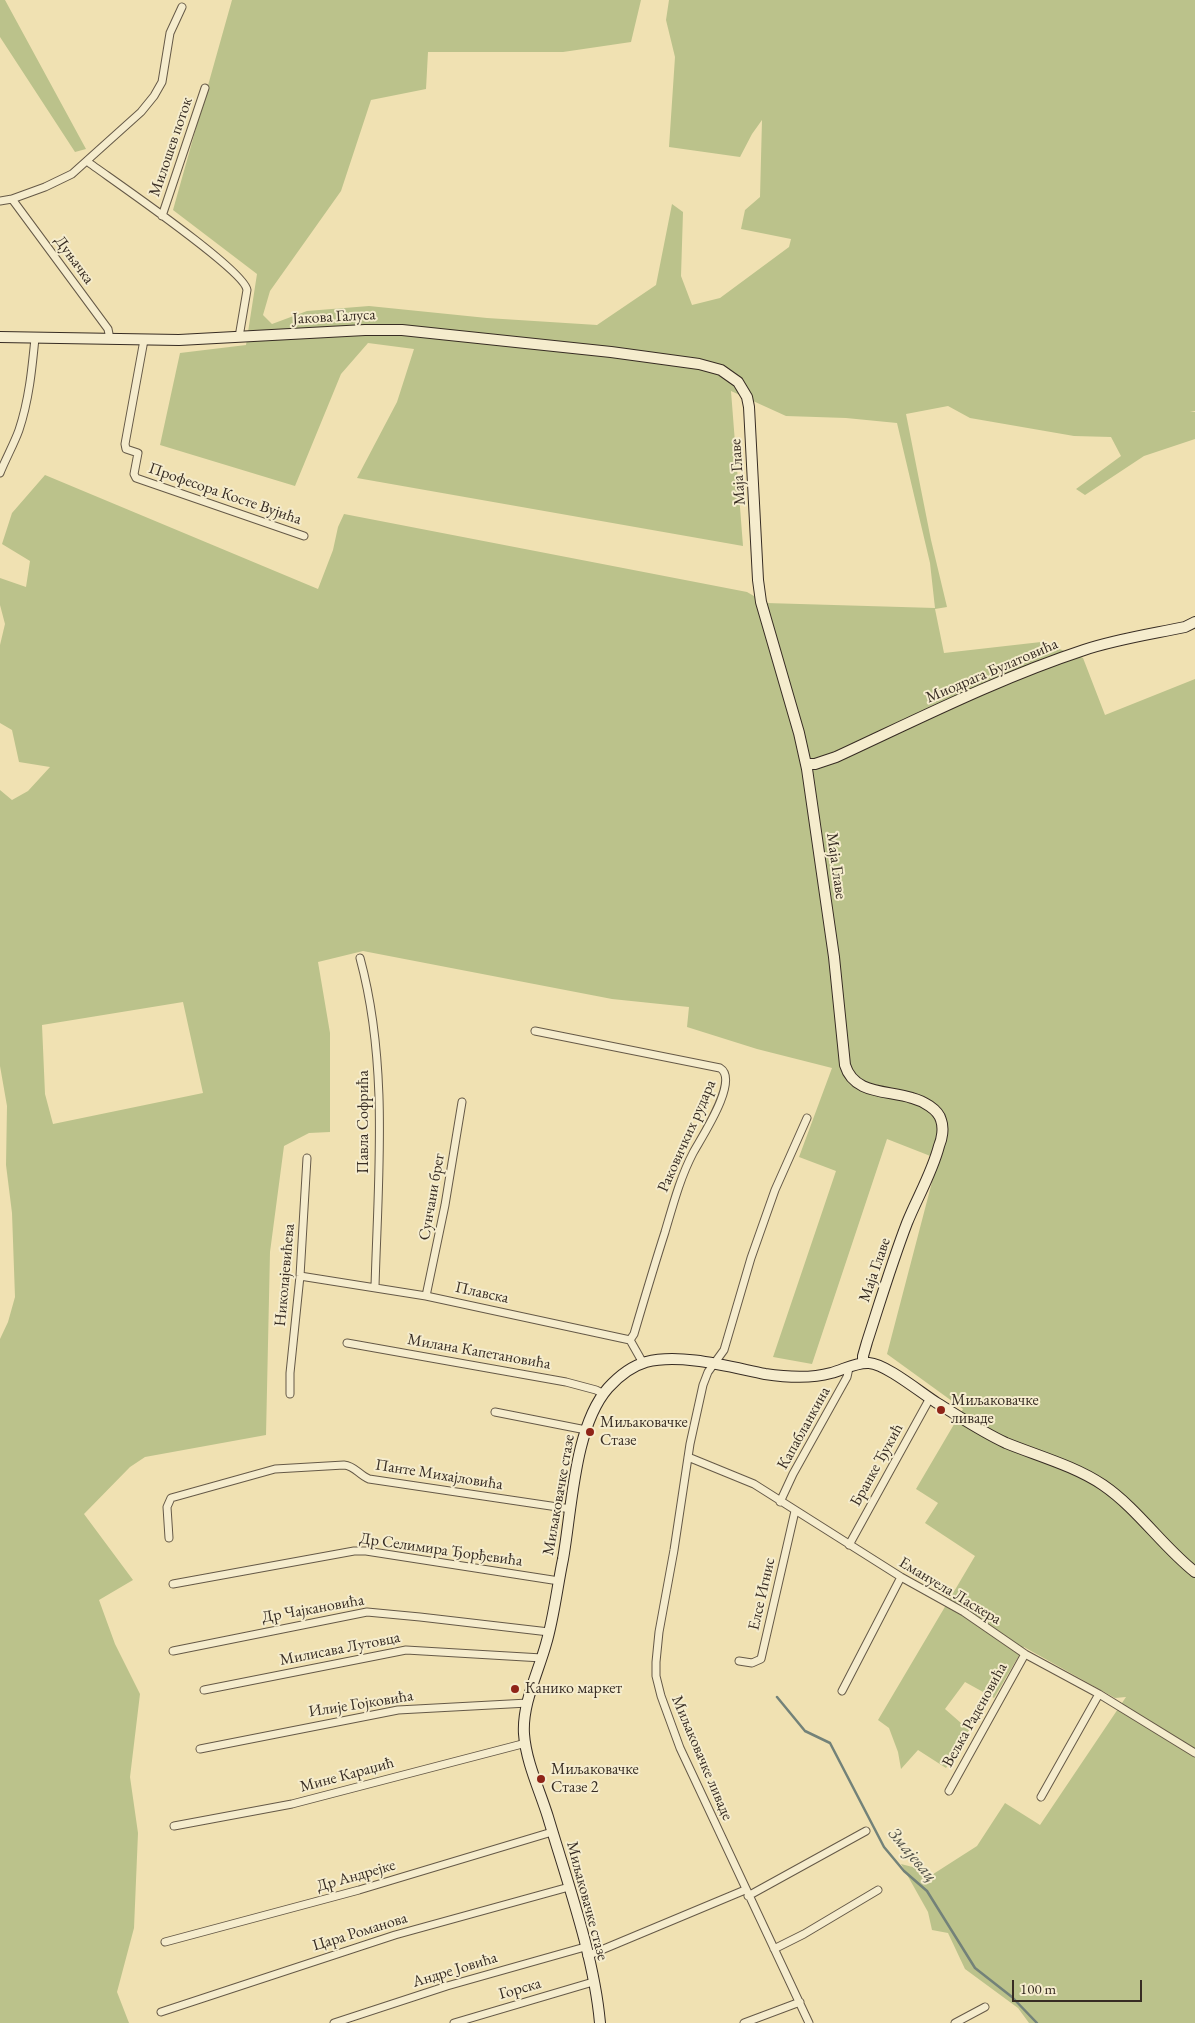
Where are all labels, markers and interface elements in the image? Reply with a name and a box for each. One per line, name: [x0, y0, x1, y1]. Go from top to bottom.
street label: Милошев поток: [145, 95, 197, 199]
street label: Дуњачка: [50, 232, 98, 288]
street label: Јакова Галуса: [292, 305, 376, 329]
street label: Маја Главе: [726, 438, 750, 506]
street label: Професора Косте Вујића: [146, 459, 304, 529]
street label: Миодрага Булатовића: [923, 634, 1061, 708]
street label: Маја Главе: [822, 832, 850, 900]
street label: Павла Софрића: [354, 1070, 374, 1174]
street label: Раковичких рудара: [654, 1077, 720, 1195]
street label: Сунчани брег: [415, 1152, 449, 1242]
street label: Николајевићева: [271, 1223, 299, 1327]
street label: Маја Главе: [855, 1235, 895, 1305]
street label: Плавска: [454, 1278, 510, 1308]
street label: Милана Капетановића: [406, 1330, 552, 1374]
street label: Капабланкина: [773, 1383, 835, 1473]
place label: Миљаковачке ливаде: [951, 1391, 1039, 1429]
marker: Миљаковачке ливаде: [935, 1404, 947, 1416]
place label: Миљаковачке Стазе: [600, 1413, 688, 1451]
street label: Бранке Ђукић: [846, 1420, 908, 1510]
marker: Миљаковачке Стазе: [584, 1426, 596, 1438]
street label: Миљаковачке стазе: [539, 1433, 579, 1557]
street label: Панте Михајловића: [374, 1455, 504, 1495]
street label: Др Селимира Ђорђевића: [358, 1529, 524, 1571]
street label: Емануела Ласкера: [895, 1553, 1005, 1629]
street label: Елсе Игнис: [744, 1556, 780, 1632]
street label: Др Чајкановића: [260, 1591, 366, 1627]
street label: Милисава Лутовца: [278, 1628, 402, 1670]
street label: Вељка Раденовића: [938, 1659, 1012, 1771]
place label: Канико маркет: [525, 1679, 622, 1699]
marker: Канико маркет: [509, 1683, 521, 1695]
street label: Илије Гојковића: [307, 1686, 415, 1722]
street label: Миљаковачке ливаде: [667, 1693, 737, 1823]
street label: Мине Караџић: [298, 1753, 396, 1797]
place label: Миљаковачке Стазе 2: [551, 1760, 639, 1798]
marker: Миљаковачке Стазе 2: [535, 1773, 547, 1785]
water label: Змајевац: [883, 1823, 941, 1887]
street label: Миљаковачке стазе: [562, 1839, 612, 1963]
street label: Др Андрејке: [314, 1856, 398, 1896]
street label: Цара Романова: [310, 1908, 410, 1956]
street label: Андре Јовића: [410, 1948, 500, 1992]
scale bar: [1015, 1970, 1145, 2002]
street label: Горска: [497, 1974, 543, 2004]
text: 100 m: [1020, 1979, 1056, 1998]

